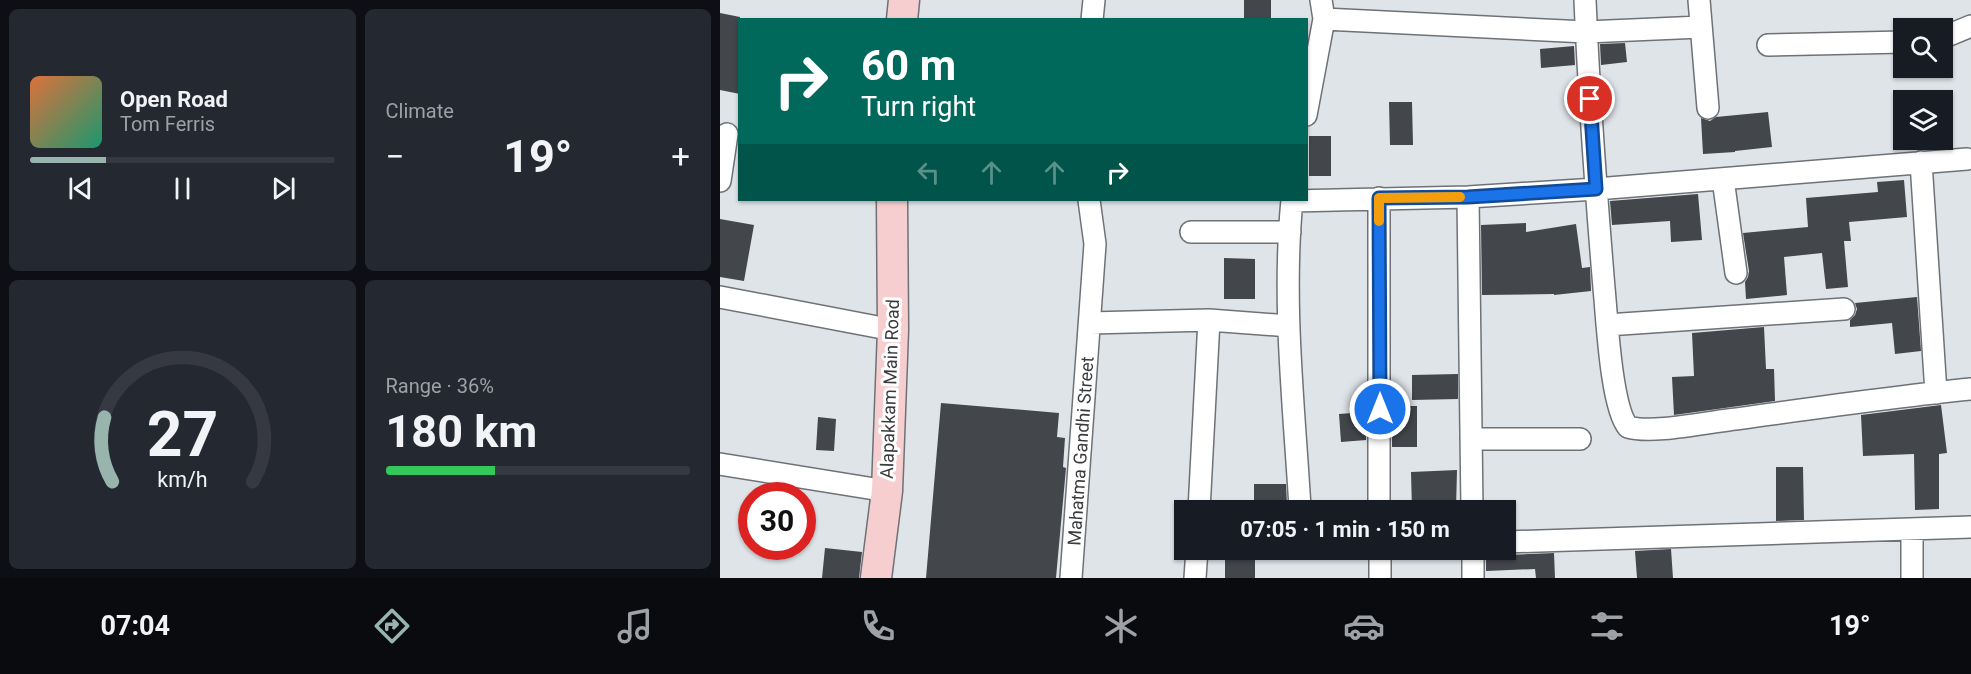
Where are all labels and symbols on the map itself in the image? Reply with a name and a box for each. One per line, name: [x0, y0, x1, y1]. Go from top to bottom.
pin: [1564, 73, 1615, 124]
street label: Alapakkam Main Road: [876, 299, 903, 479]
street label: Mahatma Gandhi Street: [1063, 356, 1098, 546]
position arrow: [1348, 377, 1412, 441]
speed limit sign: 30: [738, 482, 816, 560]

